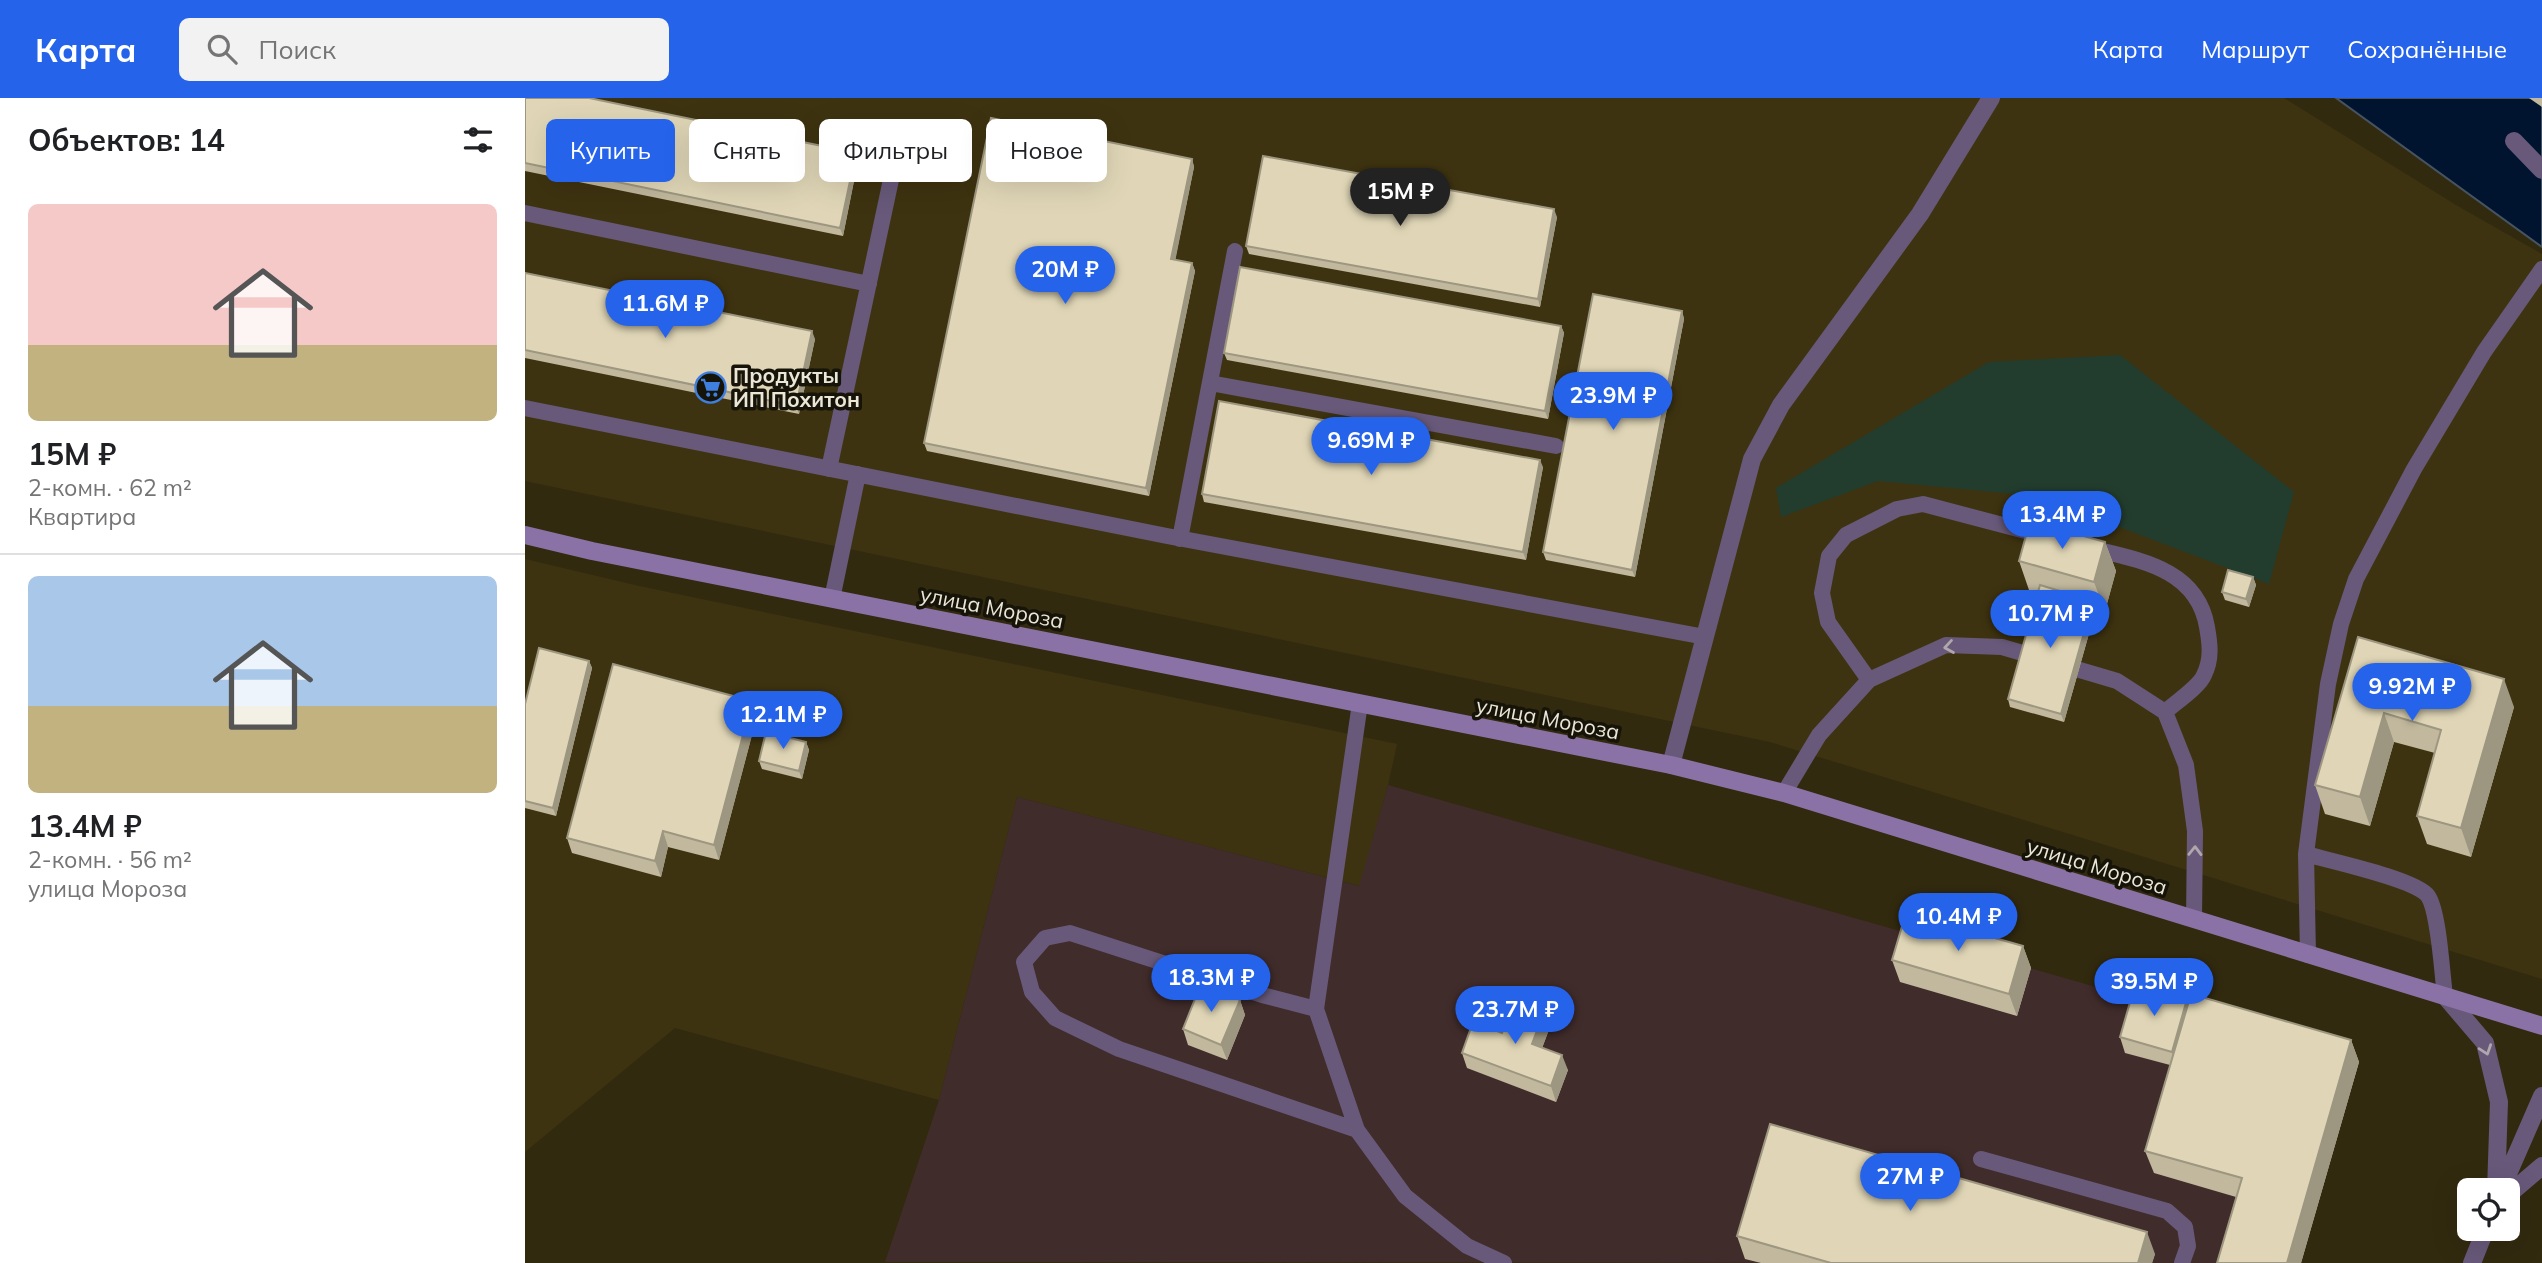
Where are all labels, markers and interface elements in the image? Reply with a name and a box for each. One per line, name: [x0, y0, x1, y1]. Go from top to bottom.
search box: [179, 18, 669, 81]
text: Карта: [35, 29, 137, 70]
icon: search: [203, 30, 241, 68]
text: Поиск: [259, 33, 336, 66]
text: Карта: [2093, 34, 2163, 64]
text: Маршрут: [2201, 34, 2309, 64]
text: Сохранённые: [2347, 34, 2507, 64]
chip: Купить: [546, 119, 675, 182]
chip: Снять: [689, 119, 805, 182]
chip: Фильтры: [819, 119, 972, 182]
chip: Новое: [986, 119, 1107, 182]
text: Объектов: 14: [28, 121, 225, 159]
icon: filters: [459, 121, 497, 159]
pin: 15M ₽: [1351, 169, 1449, 228]
text: 15M ₽: [1366, 176, 1434, 205]
pin: 20M ₽: [1016, 246, 1114, 306]
icon: home: [200, 250, 326, 376]
text: 20M ₽: [1031, 254, 1099, 283]
pin: 11.6M ₽: [600, 280, 730, 340]
text: 11.6M ₽: [621, 288, 709, 317]
place label: Продукты ИП Похитон: [733, 362, 860, 412]
supermarket icon: Продукты ИП Похитон: [693, 370, 727, 404]
pin: 23.9M ₽: [1548, 372, 1678, 432]
text: 23.9M ₽: [1569, 380, 1657, 409]
pin: 9.69M ₽: [1306, 418, 1436, 477]
text: 9.69M ₽: [1327, 425, 1415, 454]
text: 15M ₽: [28, 435, 116, 473]
text: 2-комн. · 62 m²: [28, 473, 192, 502]
pin: 13.4M ₽: [1997, 491, 2127, 551]
text: 13.4M ₽: [2018, 499, 2106, 528]
text: Квартира: [28, 502, 136, 531]
street label: улица Мороза: [918, 580, 1066, 634]
pin: 10.7M ₽: [1985, 590, 2115, 650]
text: 10.7M ₽: [2006, 598, 2094, 627]
icon: home: [200, 622, 326, 748]
one-way arrow: [1943, 640, 1954, 655]
pin: 9.92M ₽: [2347, 664, 2477, 723]
text: 9.92M ₽: [2368, 671, 2456, 700]
street label: улица Мороза: [1474, 691, 1622, 745]
pin: 12.1M ₽: [718, 692, 848, 751]
text: 12.1M ₽: [739, 699, 827, 728]
text: 13.4M ₽: [28, 807, 142, 845]
street label: улица Мороза: [2024, 832, 2170, 900]
text: 2-комн. · 56 m²: [28, 845, 192, 874]
one-way arrow: [2187, 845, 2203, 856]
text: улица Мороза: [28, 874, 187, 903]
pin: 10.4M ₽: [1893, 894, 2023, 953]
text: 10.4M ₽: [1914, 901, 2002, 930]
pin: 18.3M ₽: [1146, 954, 1276, 1014]
pin: 39.5M ₽: [2089, 958, 2219, 1018]
text: 18.3M ₽: [1167, 962, 1255, 991]
text: 39.5M ₽: [2110, 966, 2198, 995]
pin: 23.7M ₽: [1450, 986, 1580, 1046]
text: 23.7M ₽: [1471, 994, 1559, 1023]
one-way arrow: [2478, 1044, 2492, 1056]
pin: 27M ₽: [1861, 1154, 1959, 1213]
text: 27M ₽: [1876, 1161, 1944, 1190]
map controls: [2457, 1178, 2520, 1241]
button: locate: [2457, 1178, 2520, 1241]

